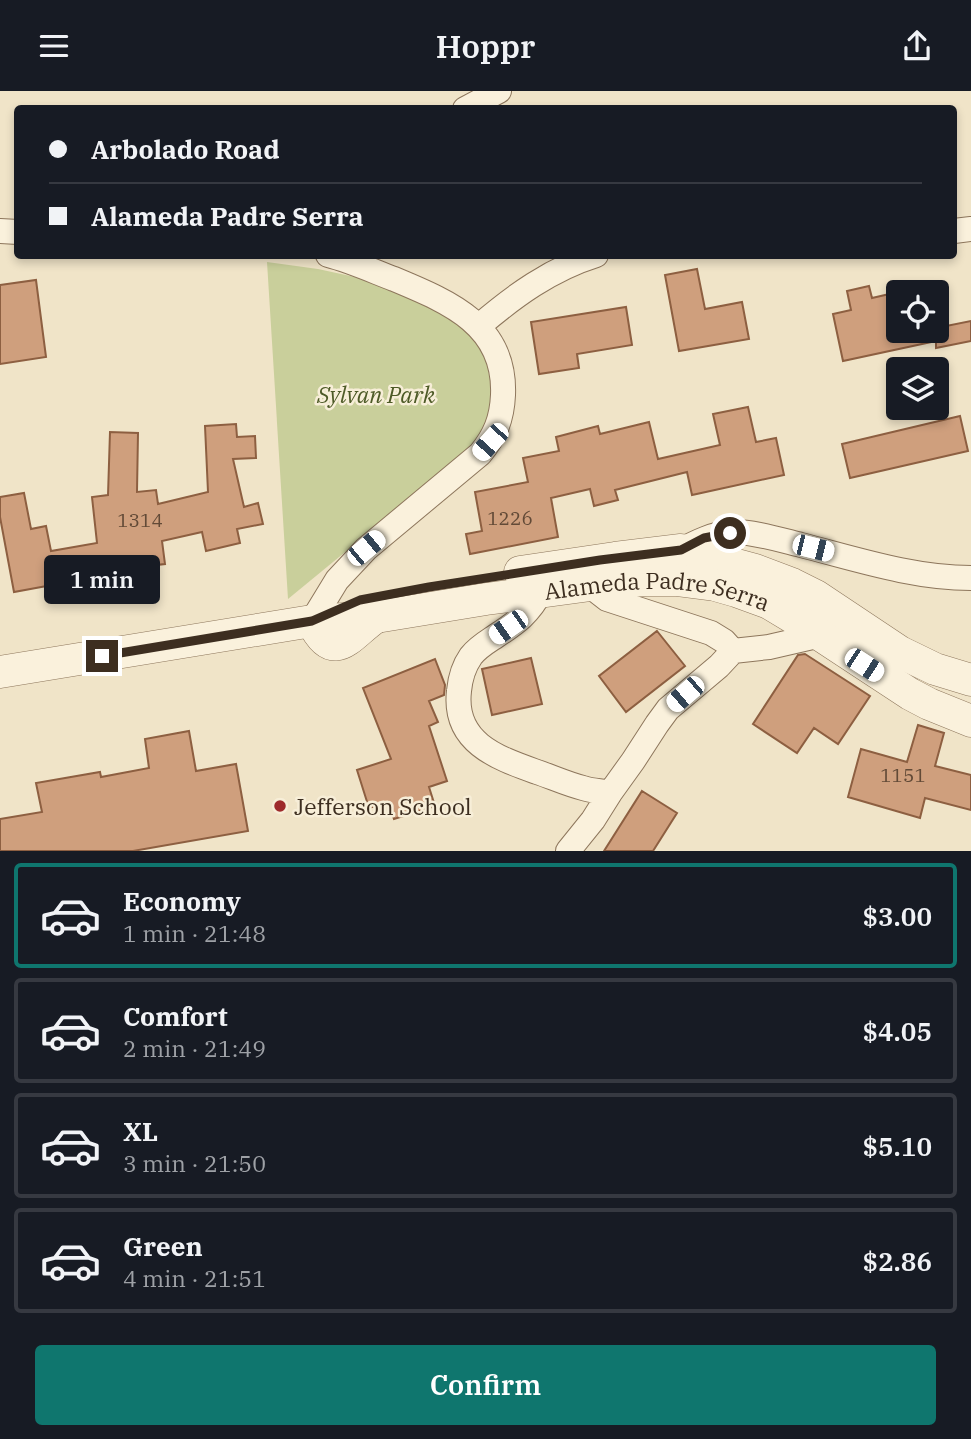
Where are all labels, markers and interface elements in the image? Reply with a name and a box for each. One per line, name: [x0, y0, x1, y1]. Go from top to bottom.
text: Hoppr: [436, 25, 535, 67]
icon: menu: [35, 27, 73, 65]
icon: share: [898, 27, 936, 65]
text: Arbolado Road: [91, 132, 280, 166]
text: Alameda Padre Serra: [91, 199, 364, 233]
map controls: [886, 280, 949, 420]
button: locate: [886, 280, 949, 343]
button: layers: [886, 357, 949, 420]
park label: Sylvan Park: [316, 379, 436, 409]
car: [469, 419, 512, 465]
house number: 1226: [487, 506, 533, 530]
house number: 1314: [117, 508, 163, 532]
route start: [714, 517, 746, 549]
car: [344, 526, 389, 570]
car: [791, 533, 836, 563]
callout: 1 min: [44, 554, 160, 603]
text: 1 min: [70, 564, 134, 594]
street label: Alameda Padre Serra: [542, 565, 774, 617]
car: [485, 606, 532, 648]
route end: [86, 640, 118, 672]
car: [841, 645, 888, 685]
car: [663, 672, 708, 716]
house number: 1151: [880, 763, 926, 787]
place label: Jefferson School: [294, 791, 472, 821]
marker: Jefferson School: [272, 798, 288, 814]
icon: car: [39, 884, 102, 947]
text: Economy: [123, 884, 241, 918]
text: $3.00: [863, 899, 932, 933]
text: 1 min · 21:48: [123, 918, 266, 948]
icon: car: [39, 999, 102, 1062]
text: Comfort: [123, 999, 228, 1033]
text: $4.05: [863, 1014, 932, 1048]
text: 2 min · 21:49: [123, 1033, 266, 1063]
icon: car: [39, 1114, 102, 1177]
text: XL: [123, 1114, 158, 1148]
text: $5.10: [863, 1129, 932, 1163]
text: 3 min · 21:50: [123, 1148, 266, 1178]
icon: car: [39, 1229, 102, 1292]
text: Green: [123, 1229, 203, 1263]
text: $2.86: [863, 1244, 932, 1278]
text: 4 min · 21:51: [123, 1263, 266, 1293]
button: Confirm: [35, 1345, 936, 1425]

